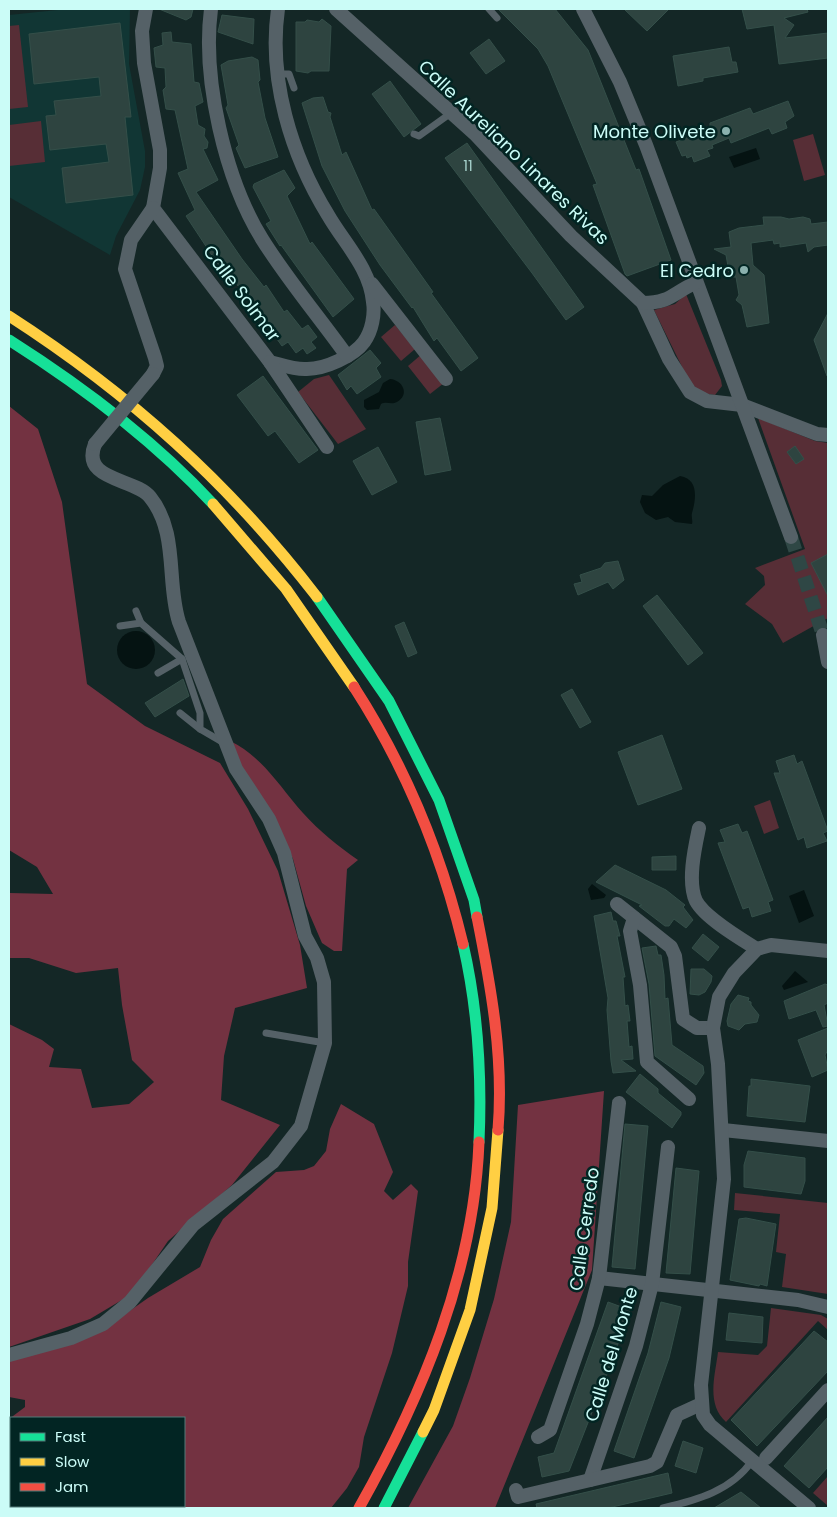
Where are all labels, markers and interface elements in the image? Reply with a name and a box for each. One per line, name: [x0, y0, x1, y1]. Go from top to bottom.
street label: Calle Aureliano Linares Rivas: [413, 54, 615, 250]
place label: Monte Olivete: [593, 119, 716, 144]
marker: Monte Olivete: [720, 125, 732, 137]
house number: 11: [463, 155, 473, 176]
street label: Calle Solmar: [197, 240, 287, 347]
place label: El Cedro: [660, 258, 734, 283]
marker: El Cedro: [738, 264, 750, 276]
street label: Calle Cerredo: [563, 1166, 605, 1292]
street label: Calle del Monte: [579, 1284, 643, 1424]
legend: [10, 1417, 185, 1507]
text: Fast: [55, 1426, 86, 1447]
text: Slow: [55, 1451, 90, 1472]
text: Jam: [55, 1476, 89, 1497]

